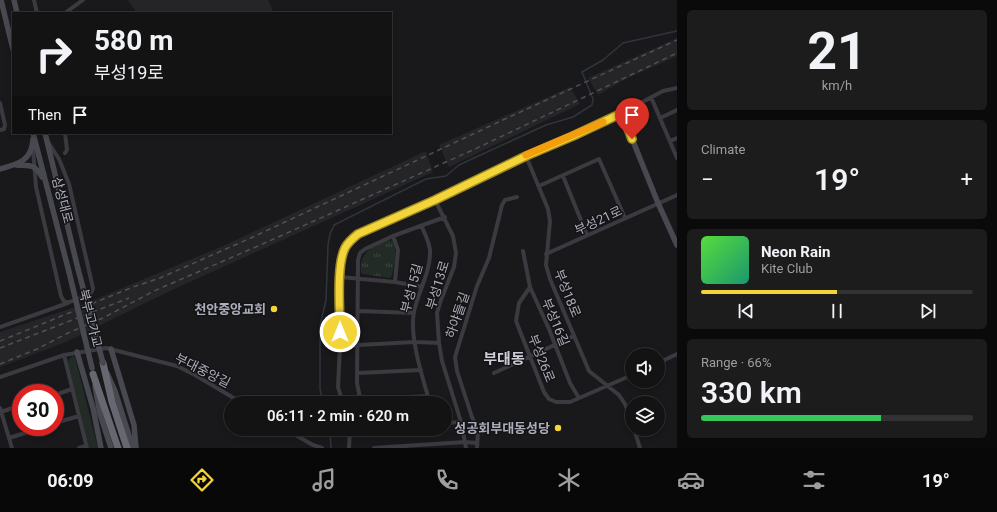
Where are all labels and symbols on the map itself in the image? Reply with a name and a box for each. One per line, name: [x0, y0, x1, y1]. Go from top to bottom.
pin: [615, 98, 649, 139]
street label: 삼성대로: [49, 175, 76, 225]
street label: 부성21로: [572, 203, 624, 238]
street label: 부성13로: [423, 259, 452, 311]
street label: 부성15길: [398, 262, 425, 314]
street label: 부성18로: [551, 267, 584, 319]
street label: 북부고가교: [76, 287, 105, 349]
street label: 하야들길: [443, 290, 472, 340]
street label: 부성16길: [539, 296, 572, 348]
place label: 천안중앙교회: [194, 302, 266, 317]
marker: 천안중앙교회: [269, 304, 279, 314]
position arrow: [319, 311, 361, 353]
street label: 부성26로: [525, 332, 558, 384]
street label: 부대중앙길: [173, 350, 233, 391]
district label: 부대동: [483, 350, 525, 368]
speed limit sign: 30: [12, 384, 64, 436]
place label: 성공회부대동성당: [454, 421, 550, 436]
marker: 성공회부대동성당: [553, 423, 563, 433]

